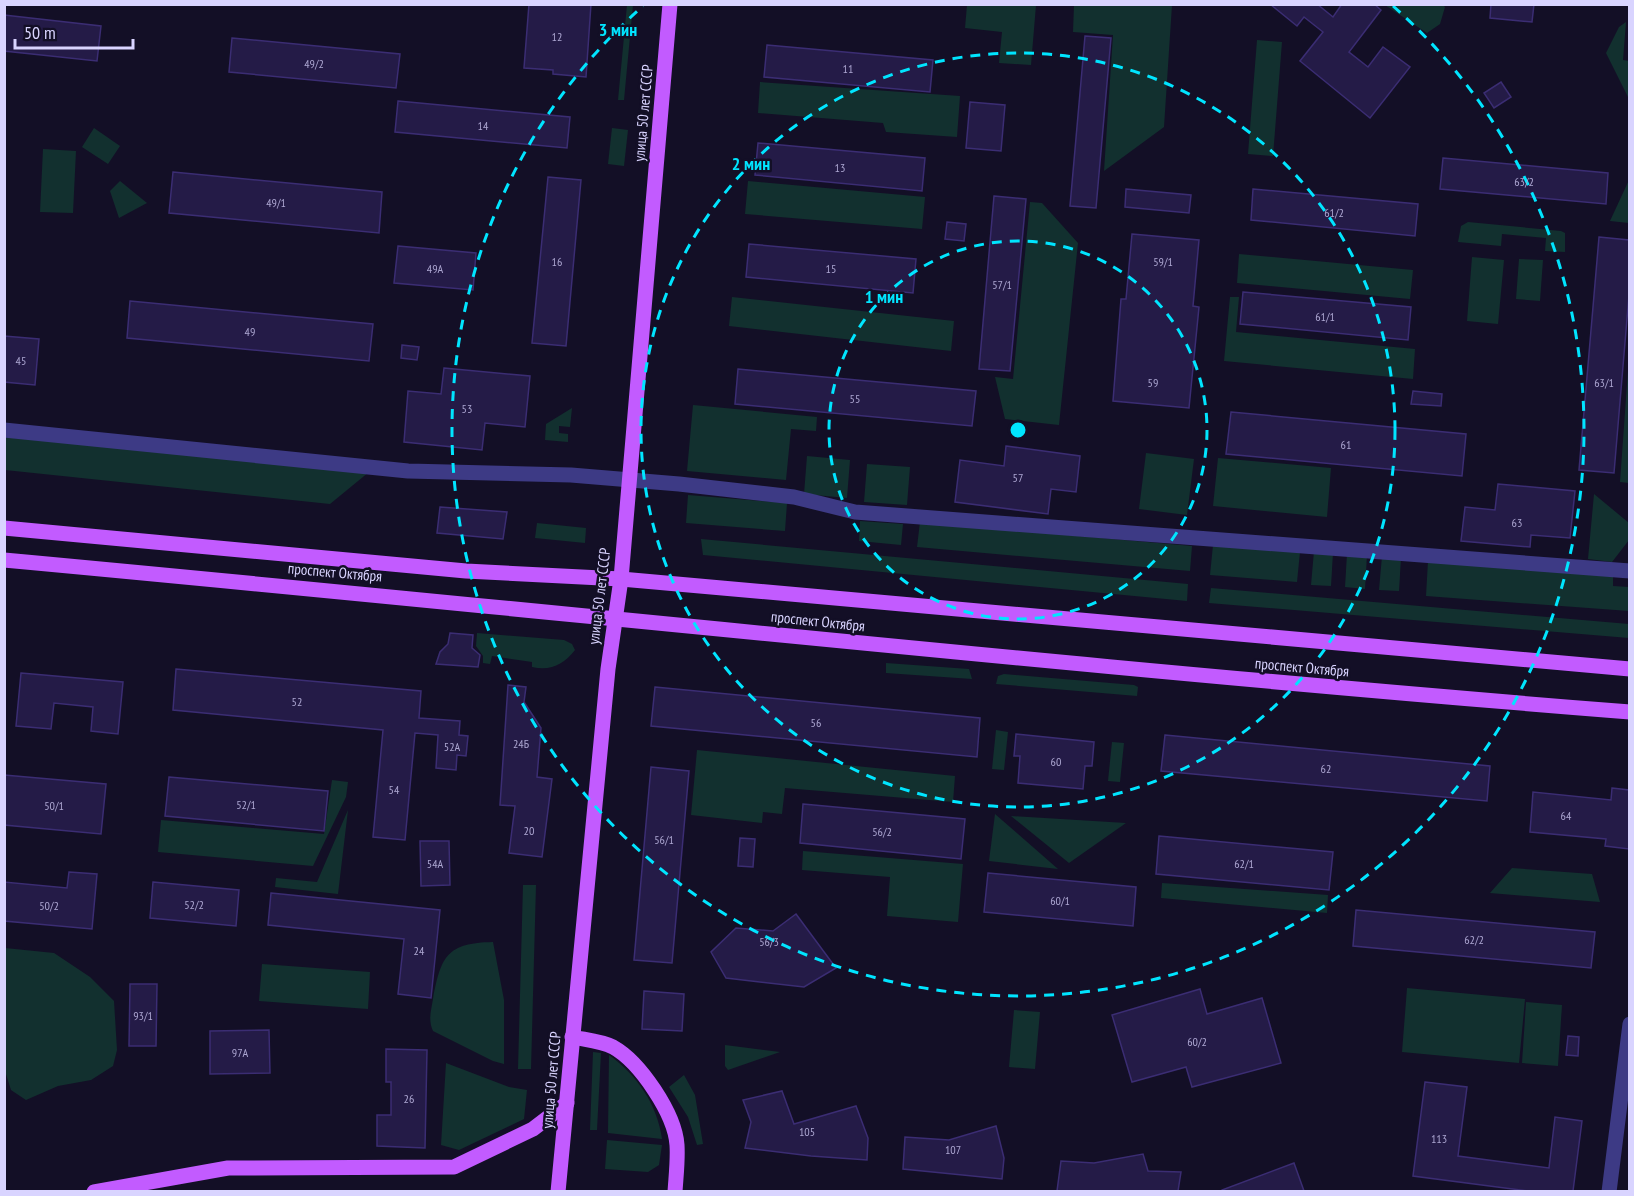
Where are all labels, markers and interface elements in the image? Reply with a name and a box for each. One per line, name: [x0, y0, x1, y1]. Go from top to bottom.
scale bar: [15, 12, 134, 50]
text: 3 мин: [599, 18, 637, 41]
text: 50 m: [24, 21, 56, 44]
house number: 12: [552, 29, 562, 44]
house number: 49/2: [304, 56, 324, 71]
house number: 11: [843, 61, 853, 76]
street label: улица 50 лет СССР: [629, 64, 657, 162]
house number: 14: [478, 118, 489, 133]
text: 2 мин: [732, 152, 770, 175]
house number: 13: [835, 160, 845, 175]
house number: 63/2: [1514, 174, 1534, 189]
house number: 49/1: [266, 195, 286, 210]
house number: 61/2: [1324, 205, 1344, 220]
house number: 16: [552, 254, 562, 269]
house number: 59/1: [1153, 254, 1173, 269]
house number: 49А: [427, 261, 444, 276]
house number: 15: [826, 261, 836, 276]
house number: 57/1: [992, 277, 1012, 292]
text: 1 мин: [865, 285, 903, 308]
house number: 61/1: [1315, 309, 1335, 324]
house number: 49: [245, 324, 255, 339]
house number: 45: [16, 353, 26, 368]
house number: 59: [1148, 375, 1158, 390]
house number: 63/1: [1594, 375, 1614, 390]
house number: 55: [850, 391, 860, 406]
house number: 53: [462, 401, 472, 416]
centre of rings: [1008, 420, 1028, 440]
house number: 61: [1341, 437, 1351, 452]
house number: 57: [1013, 470, 1023, 485]
house number: 63: [1512, 515, 1522, 530]
street label: улица 50 лет СССР: [584, 546, 614, 645]
street label: проспект Октября: [287, 558, 383, 586]
street label: проспект Октября: [770, 607, 866, 635]
street label: проспект Октября: [1254, 653, 1350, 681]
house number: 52: [292, 694, 302, 709]
house number: 56: [811, 715, 821, 730]
house number: 24Б: [513, 736, 529, 751]
house number: 52А: [444, 739, 461, 754]
house number: 60: [1051, 754, 1061, 769]
house number: 62: [1321, 761, 1331, 776]
house number: 54: [389, 782, 400, 797]
house number: 52/1: [236, 797, 256, 812]
house number: 50/1: [44, 798, 64, 813]
house number: 64: [1561, 808, 1572, 823]
house number: 20: [524, 823, 534, 838]
house number: 56/2: [872, 824, 892, 839]
house number: 56/1: [654, 832, 674, 847]
house number: 54А: [427, 856, 444, 871]
house number: 62/1: [1234, 856, 1254, 871]
house number: 60/1: [1050, 893, 1070, 908]
house number: 52/2: [184, 897, 204, 912]
house number: 50/2: [39, 898, 59, 913]
house number: 62/2: [1464, 932, 1484, 947]
house number: 56/3: [759, 934, 779, 949]
house number: 24: [414, 943, 425, 958]
house number: 93/1: [133, 1008, 153, 1023]
street label: улица 50 лет СССР: [537, 1031, 565, 1129]
house number: 60/2: [1187, 1034, 1207, 1049]
house number: 97А: [232, 1045, 249, 1060]
house number: 26: [404, 1091, 414, 1106]
house number: 105: [799, 1124, 815, 1139]
house number: 113: [1431, 1131, 1447, 1146]
house number: 107: [945, 1142, 961, 1157]

